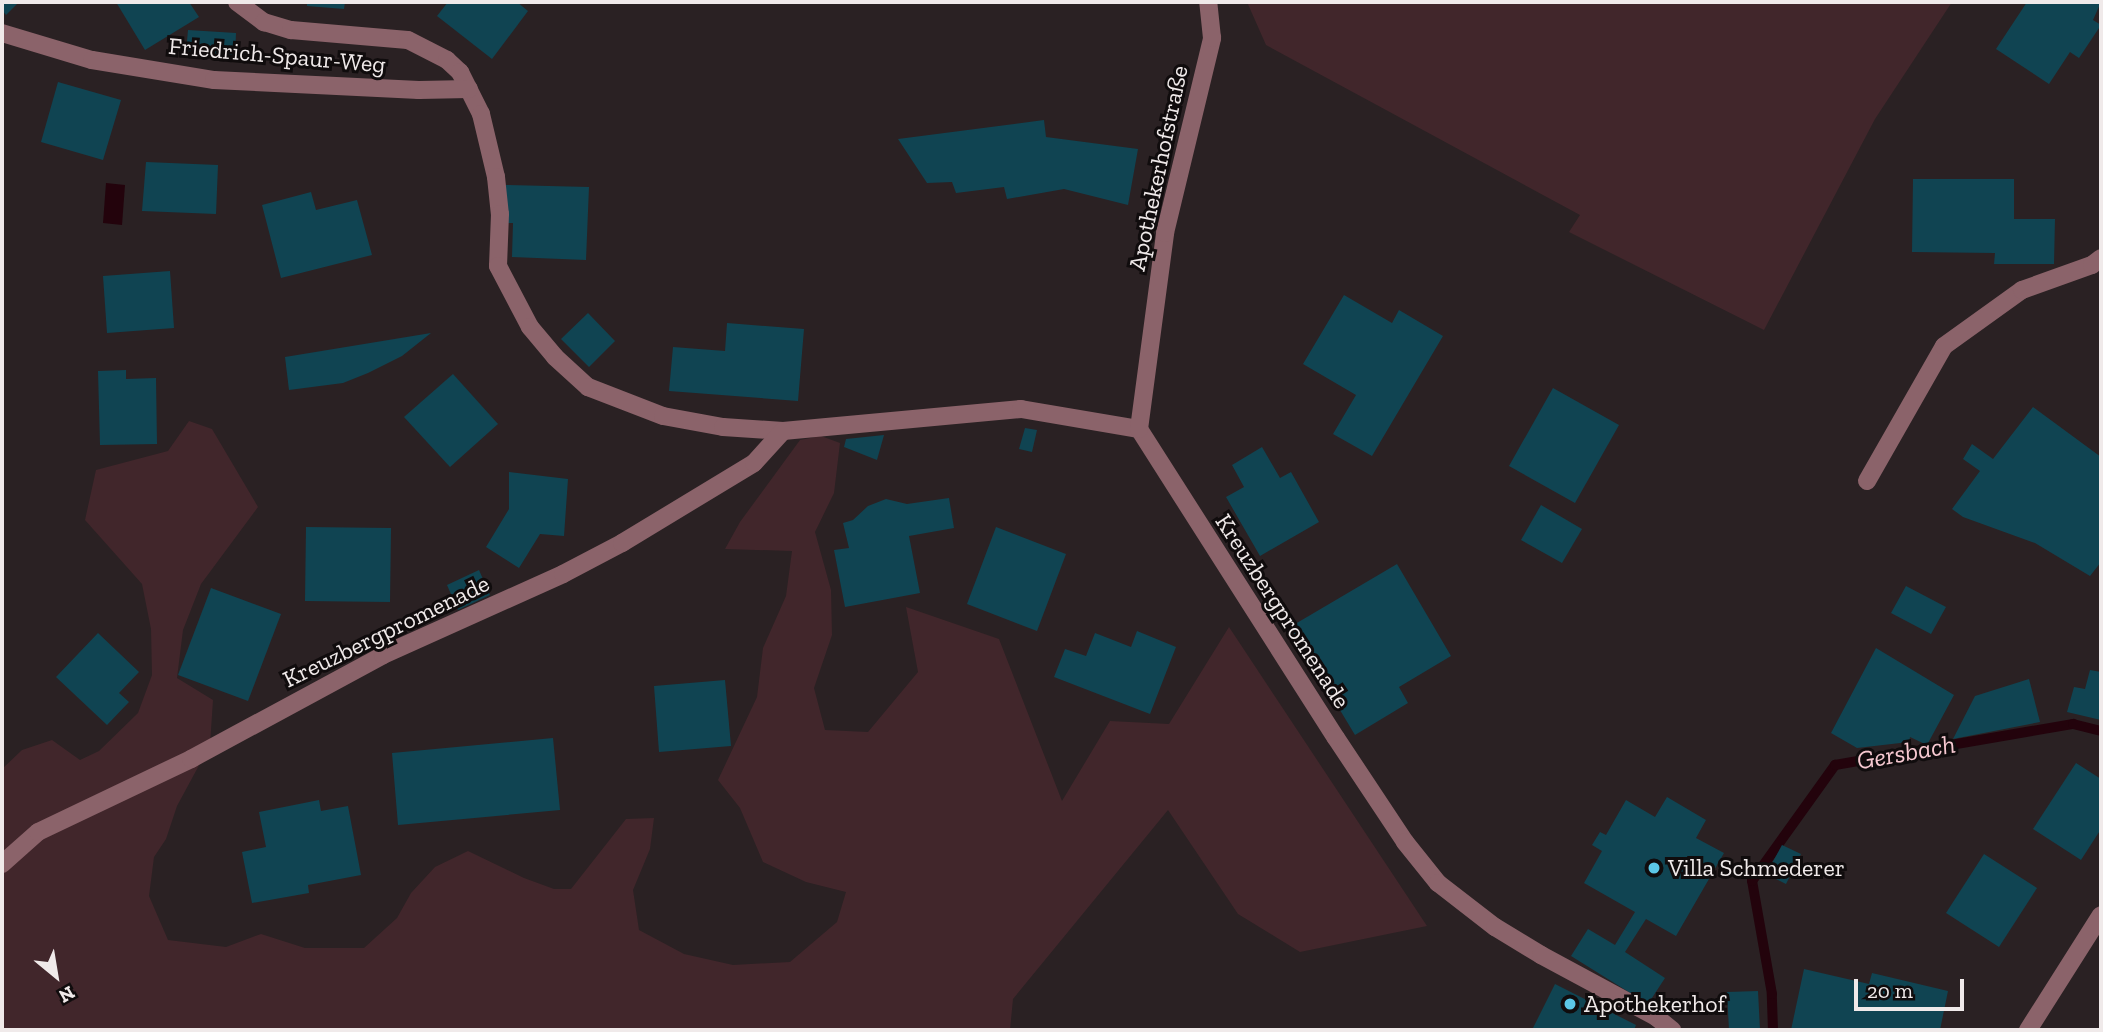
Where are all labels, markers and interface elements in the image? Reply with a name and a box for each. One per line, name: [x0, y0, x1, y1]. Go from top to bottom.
street label: Friedrich-Spaur-Weg: [167, 31, 387, 79]
street label: Apothekerhofstraße: [1122, 63, 1194, 273]
street label: Kreuzbergpromenade: [1209, 508, 1357, 714]
street label: Kreuzbergpromenade: [278, 569, 494, 693]
water label: Gersbach: [1854, 729, 1958, 777]
place label: Villa Schmederer: [1668, 854, 1845, 882]
marker: Villa Schmederer: [1646, 860, 1662, 876]
north arrow: [21, 941, 91, 1011]
scale bar: [1858, 965, 1968, 1009]
text: 20 m: [1867, 978, 1913, 1003]
text: N: [55, 981, 79, 1008]
place label: Apothekerhof: [1584, 990, 1725, 1018]
marker: Apothekerhof: [1562, 996, 1578, 1012]

